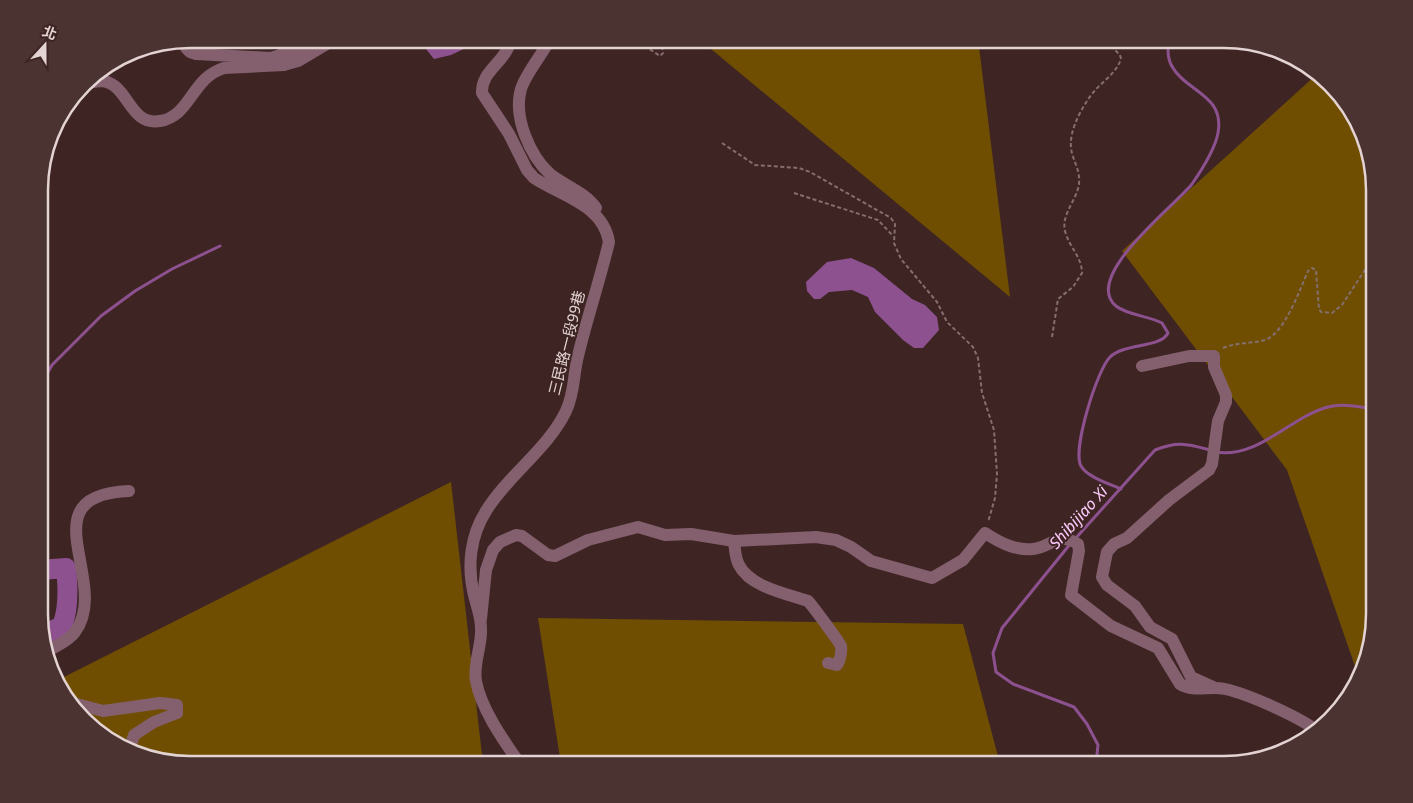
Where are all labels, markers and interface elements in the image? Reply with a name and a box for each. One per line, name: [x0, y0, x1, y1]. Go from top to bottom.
north arrow: [20, 20, 70, 70]
text: 北: [40, 21, 60, 44]
street label: 三民路一段99巷: [543, 288, 589, 397]
water label: Shibijiao Xi: [1044, 480, 1113, 553]

